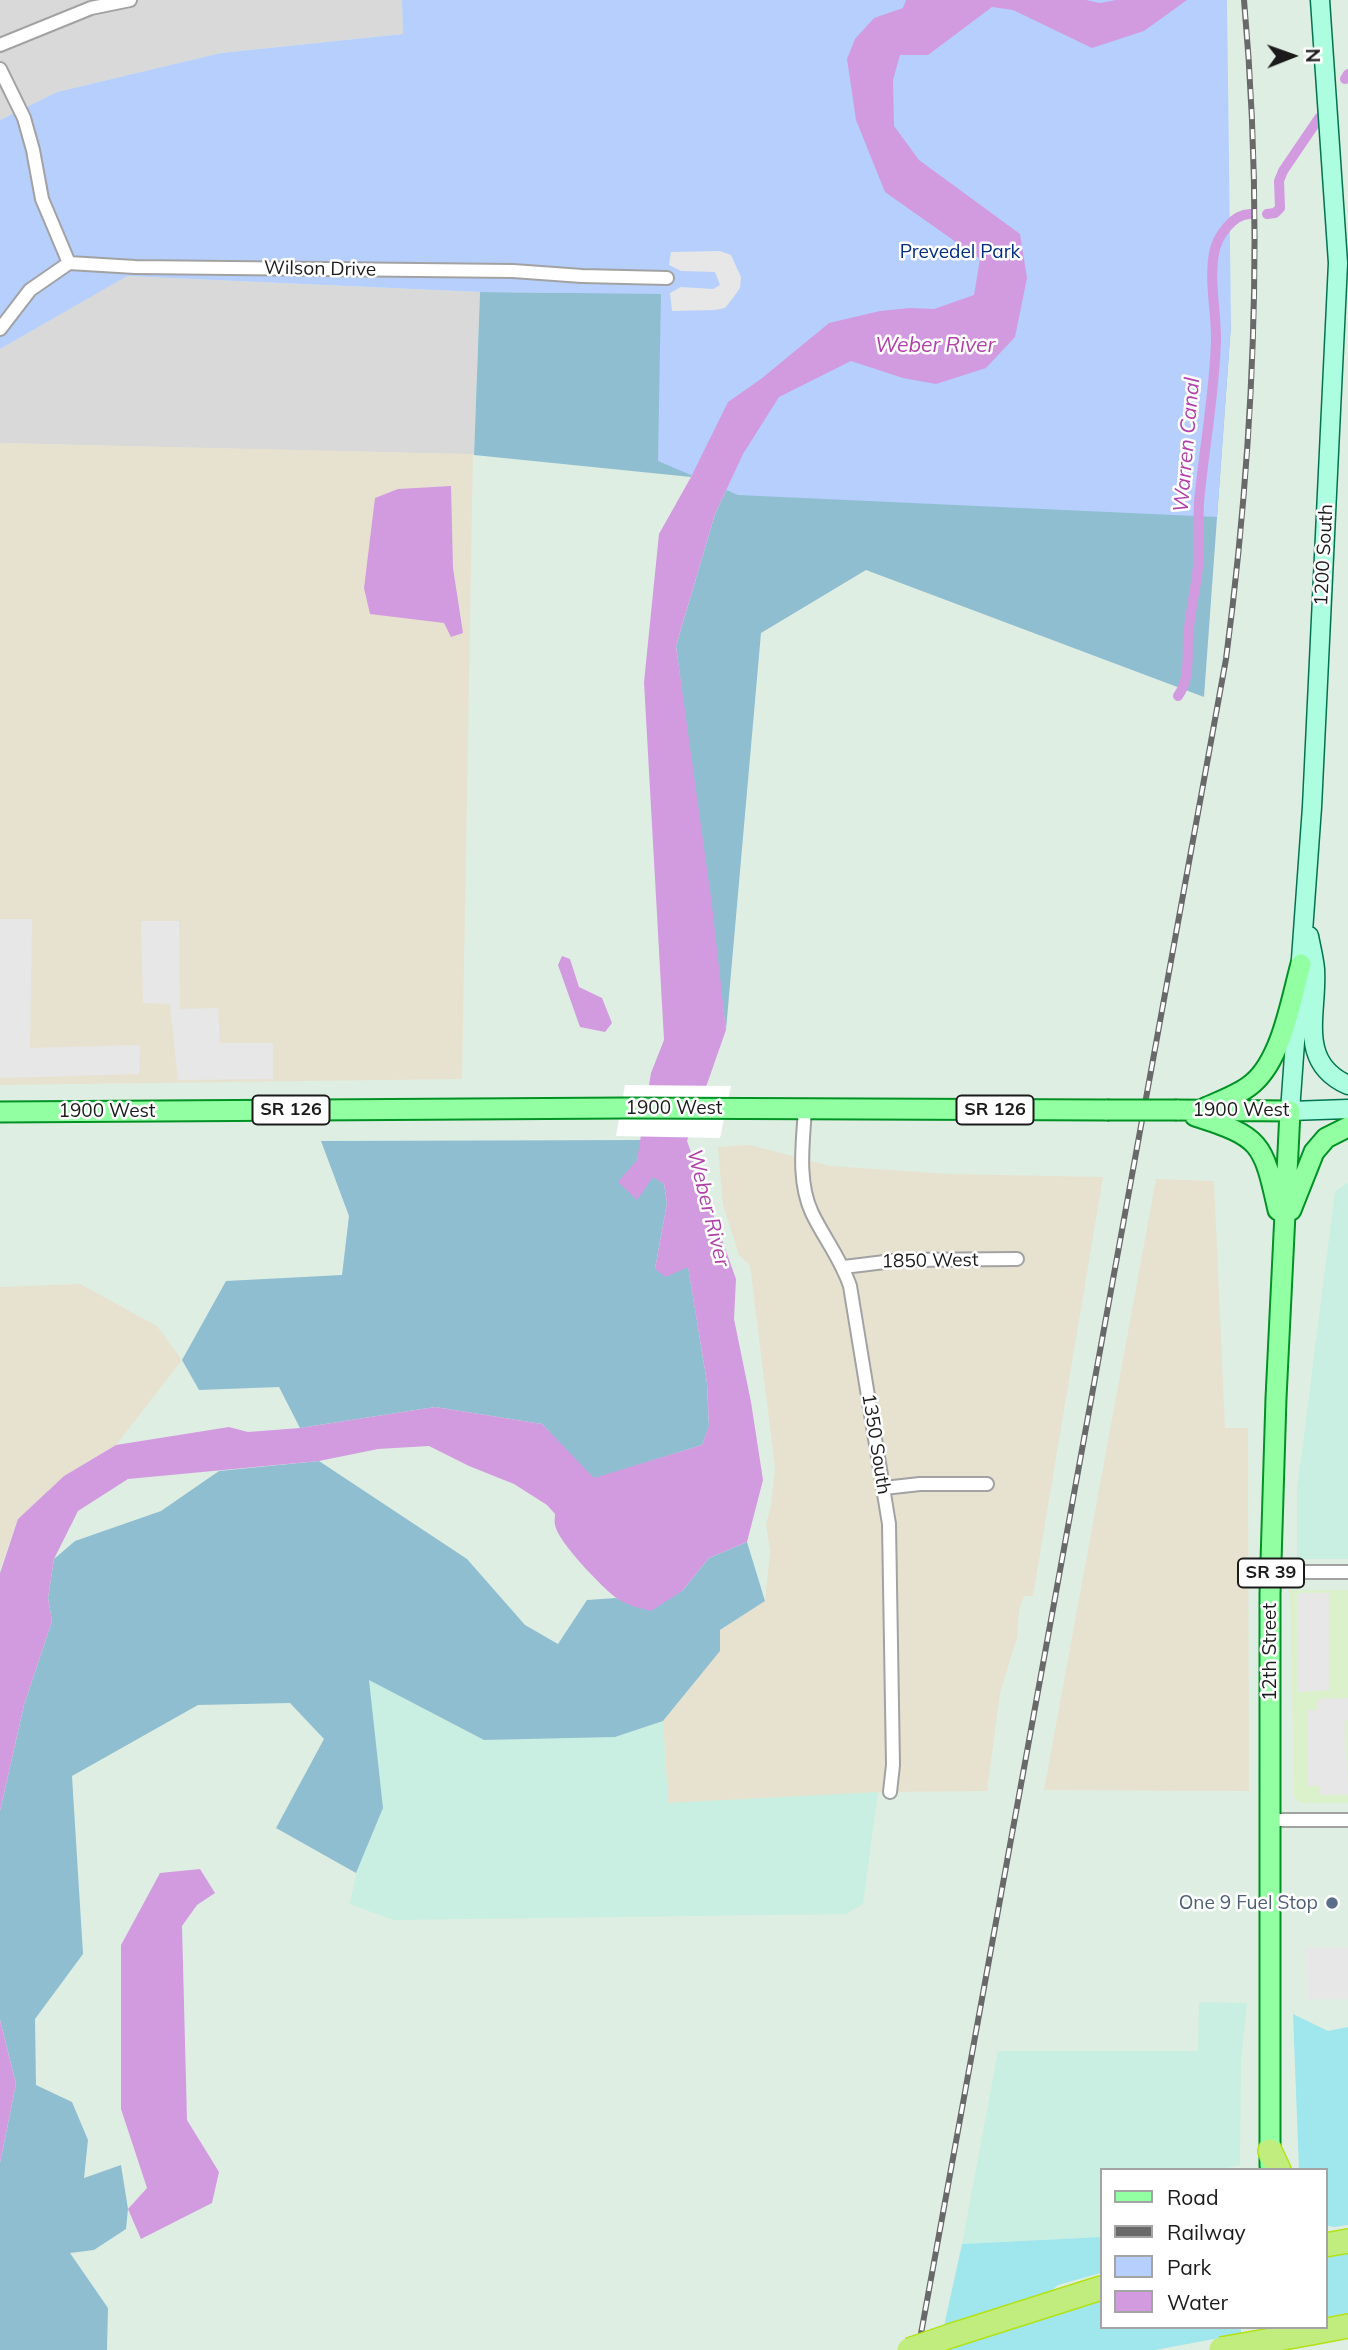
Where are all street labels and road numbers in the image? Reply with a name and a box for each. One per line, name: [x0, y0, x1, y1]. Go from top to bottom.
street label: Wilson Drive: [264, 257, 376, 281]
street label: 1200 South: [1310, 503, 1338, 607]
road number: SR 126: [252, 1096, 330, 1125]
road number: SR 126: [956, 1096, 1034, 1125]
street label: 1900 West: [626, 1097, 722, 1119]
street label: 1900 West: [1193, 1099, 1289, 1121]
street label: 1900 West: [59, 1100, 155, 1122]
street label: 1850 West: [881, 1249, 979, 1273]
street label: 1350 South: [857, 1392, 895, 1496]
road number: SR 39: [1238, 1558, 1304, 1588]
street label: 12th Street: [1259, 1603, 1281, 1701]

